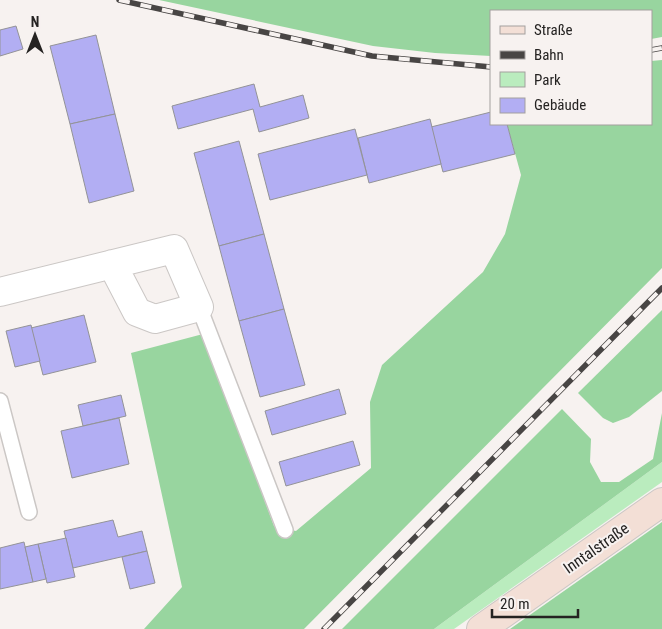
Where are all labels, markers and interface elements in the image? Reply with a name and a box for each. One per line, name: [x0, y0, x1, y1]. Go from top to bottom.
north arrow: [10, 10, 60, 60]
legend: [490, 10, 652, 125]
text: N: [31, 14, 39, 30]
text: Straße: [534, 21, 573, 39]
text: Bahn: [534, 46, 564, 64]
text: Park: [534, 71, 561, 89]
text: Gebäude: [534, 96, 586, 114]
street label: Inntalstraße: [560, 519, 632, 577]
scale bar: [492, 586, 578, 618]
text: 20 m: [500, 595, 530, 613]

